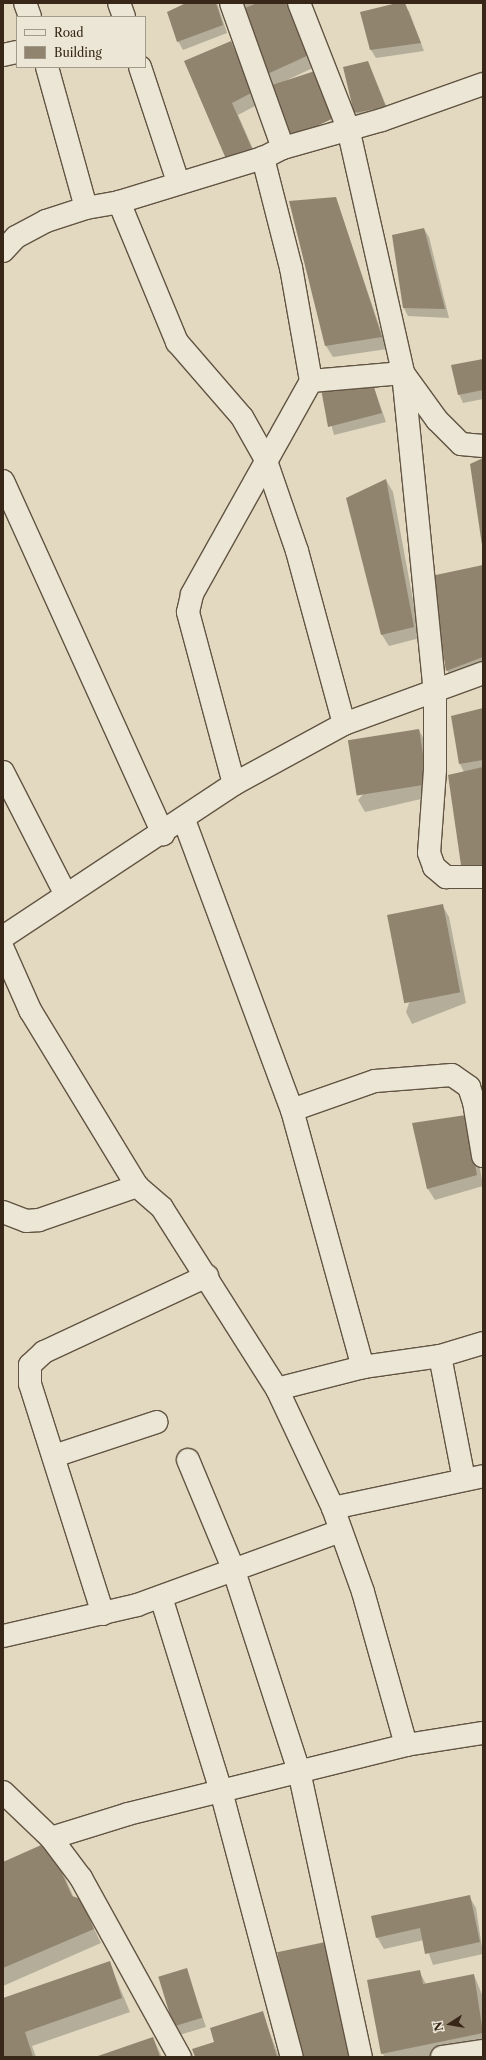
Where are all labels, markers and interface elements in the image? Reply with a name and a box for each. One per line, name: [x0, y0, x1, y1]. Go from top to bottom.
legend: [16, 16, 146, 68]
text: Road: [54, 25, 84, 40]
text: Building: [54, 45, 102, 60]
north arrow: [430, 2004, 470, 2044]
text: N: [430, 2020, 446, 2033]

